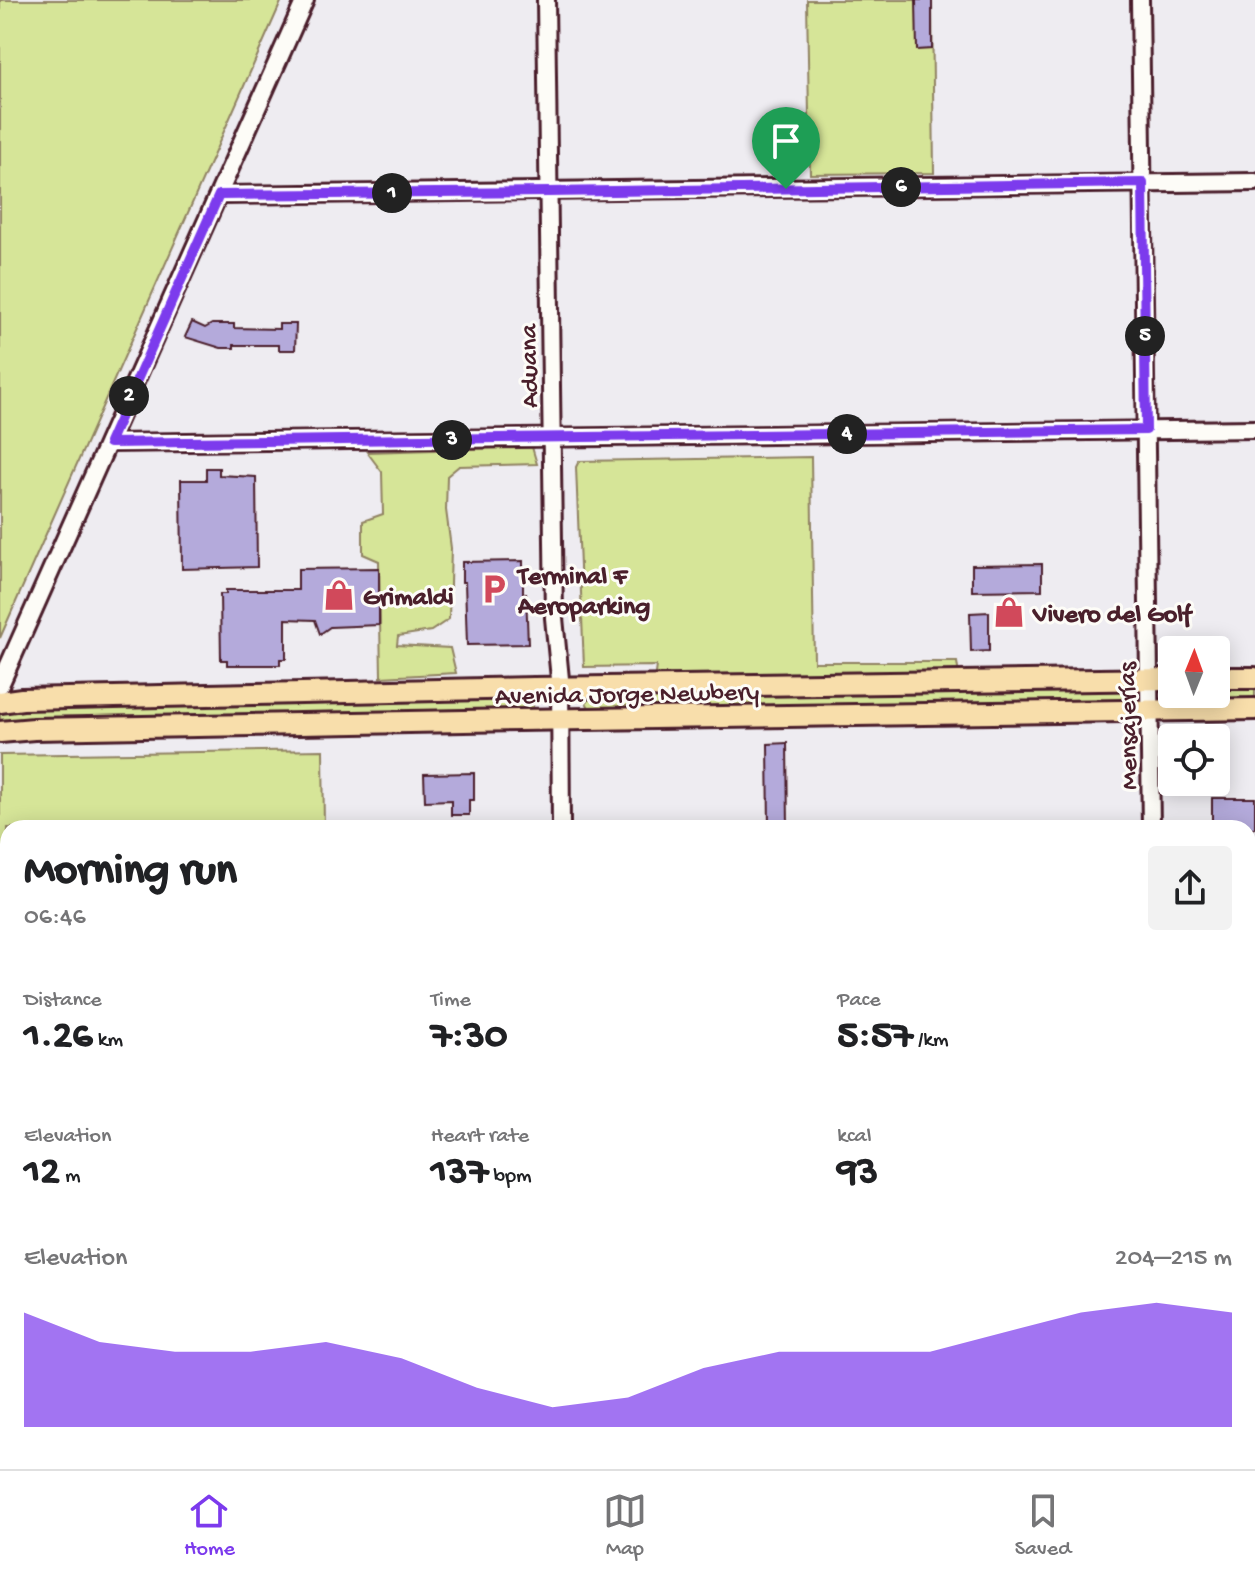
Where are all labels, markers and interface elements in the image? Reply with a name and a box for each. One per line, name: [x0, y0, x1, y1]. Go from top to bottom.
pin: [752, 107, 820, 189]
icon: arrive: [764, 119, 808, 163]
pin: 6: [881, 167, 921, 207]
pin: 1: [372, 173, 412, 213]
text: 6: [895, 174, 907, 200]
text: 1: [388, 180, 396, 206]
pin: 5: [1125, 316, 1165, 356]
street label: Aduana: [515, 322, 548, 408]
text: 5: [1139, 323, 1151, 349]
pin: 2: [109, 376, 149, 416]
text: 2: [124, 383, 134, 409]
pin: 4: [827, 414, 867, 454]
pin: 3: [432, 420, 472, 460]
text: 4: [842, 421, 852, 447]
text: 3: [446, 427, 458, 453]
place label: Terminal F Aeroparking: [516, 563, 650, 624]
parking icon: Terminal F Aeroparking: [477, 572, 511, 606]
shop icon: Grimaldi: [322, 578, 356, 612]
place label: Grimaldi: [363, 584, 454, 615]
shop icon: Vivero del Golf: [992, 595, 1026, 629]
place label: Vivero del Golf: [1032, 601, 1194, 632]
north arrow: [1158, 636, 1230, 708]
map controls: [1158, 636, 1230, 796]
street label: Mensajerías: [1114, 660, 1147, 790]
street label: Avenida Jorge Newbery: [495, 679, 760, 714]
button: locate: [1158, 724, 1230, 796]
button: share: [1148, 846, 1232, 930]
text: Morning run: [24, 847, 237, 899]
text: 06:46: [24, 903, 86, 934]
text: Distance: [24, 988, 102, 1014]
text: Time: [431, 988, 471, 1014]
text: Pace: [837, 988, 881, 1014]
text: 1.26: [24, 1014, 93, 1061]
text: 7:30: [431, 1014, 508, 1061]
text: 5:57: [837, 1014, 913, 1061]
text: km: [93, 1028, 123, 1054]
text: /km: [913, 1028, 949, 1054]
text: Elevation: [24, 1124, 111, 1150]
text: Heart rate: [431, 1124, 529, 1150]
text: kcal: [837, 1124, 872, 1150]
text: 12: [24, 1150, 60, 1197]
text: 137: [431, 1150, 488, 1197]
text: 93: [837, 1150, 878, 1197]
text: m: [60, 1164, 81, 1190]
text: bpm: [488, 1164, 532, 1190]
text: Elevation: [24, 1244, 127, 1275]
text: 204–215 m: [1115, 1244, 1232, 1275]
tab: Home: [184, 1489, 235, 1563]
tab: Map: [603, 1489, 647, 1563]
tab: Saved: [1015, 1489, 1071, 1563]

